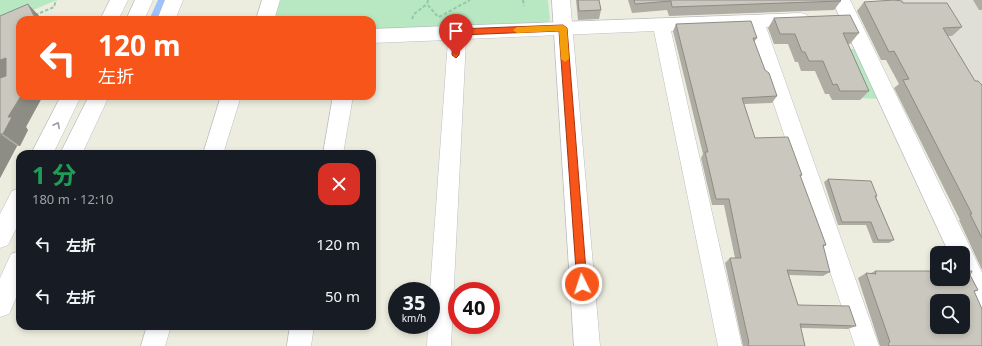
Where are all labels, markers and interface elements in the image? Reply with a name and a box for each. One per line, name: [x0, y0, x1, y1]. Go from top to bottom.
pin: [439, 14, 473, 55]
icon: arrive: [445, 20, 467, 42]
text: 120 m: [98, 26, 181, 64]
icon: left: [32, 32, 84, 84]
text: 左折: [98, 64, 134, 88]
one-way arrow: [52, 122, 59, 129]
text: 1 分: [32, 158, 76, 191]
button: close: [318, 163, 360, 205]
text: 180 m · 12:10: [32, 190, 113, 208]
icon: left: [32, 233, 54, 255]
text: 120 m: [316, 234, 360, 254]
text: 左折: [66, 235, 96, 255]
map controls: [930, 246, 970, 334]
button: sound: [930, 246, 970, 286]
position arrow: [561, 263, 603, 305]
speed limit sign: 40: [448, 282, 500, 334]
icon: left: [32, 285, 54, 307]
text: 50 m: [325, 286, 360, 306]
text: 左折: [66, 287, 96, 307]
text: 35: [403, 289, 425, 316]
button: search: [930, 294, 970, 334]
text: km/h: [402, 311, 426, 325]

